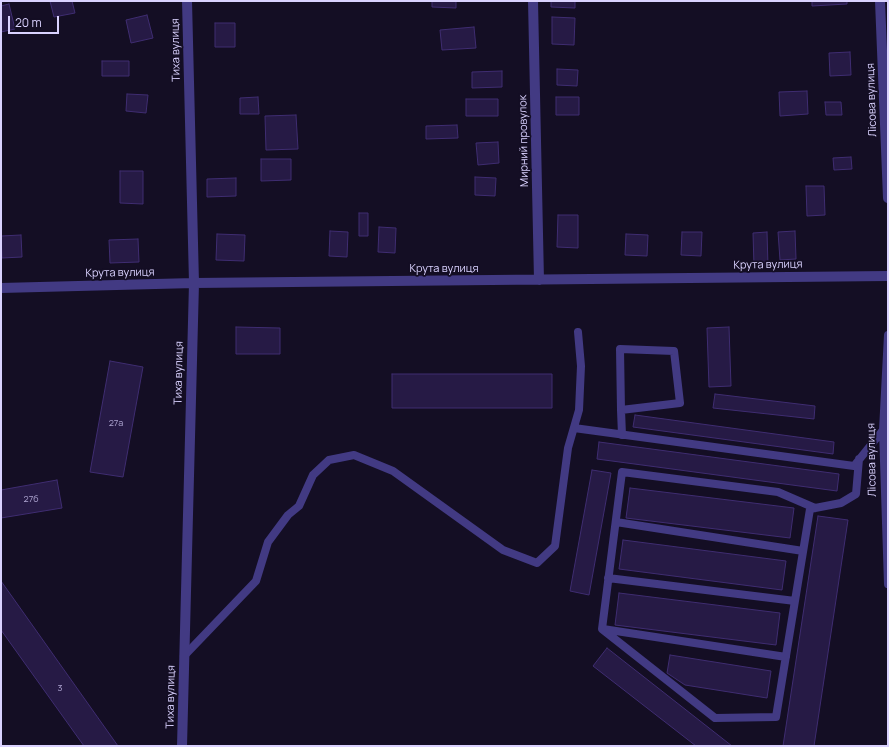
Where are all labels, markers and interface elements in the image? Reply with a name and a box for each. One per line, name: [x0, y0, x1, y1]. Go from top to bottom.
scale bar: [10, 8, 61, 34]
text: 20 m: [15, 14, 42, 31]
street label: Тиха вулиця: [169, 18, 183, 82]
street label: Лісова вулиця: [864, 63, 880, 137]
street label: Мирний провулок: [517, 95, 531, 187]
street label: Крута вулиця: [733, 258, 803, 272]
street label: Крута вулиця: [409, 262, 479, 276]
street label: Крута вулиця: [85, 266, 155, 280]
street label: Тиха вулиця: [172, 341, 186, 405]
house number: 27а: [109, 418, 123, 428]
street label: Лісова вулиця: [865, 423, 879, 497]
house number: 27б: [24, 494, 38, 504]
street label: Тиха вулиця: [164, 665, 178, 729]
house number: 3: [58, 683, 62, 693]

